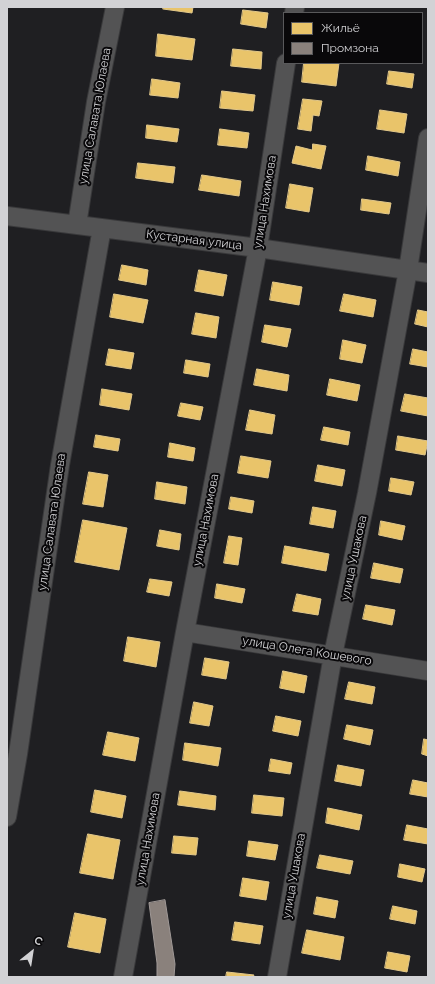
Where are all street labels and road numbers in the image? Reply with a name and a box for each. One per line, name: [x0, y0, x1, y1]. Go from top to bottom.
street label: улица Салавата Юлаева: [76, 47, 114, 185]
street label: улица Нахимова: [251, 154, 279, 250]
street label: Кустарная улица: [145, 227, 243, 253]
street label: улица Салавата Юлаева: [35, 452, 69, 592]
street label: улица Нахимова: [190, 472, 222, 568]
street label: улица Ушакова: [338, 514, 370, 602]
street label: улица Олега Кошевого: [241, 634, 373, 668]
street label: улица Нахимова: [133, 791, 163, 887]
street label: улица Ушакова: [279, 832, 309, 920]

